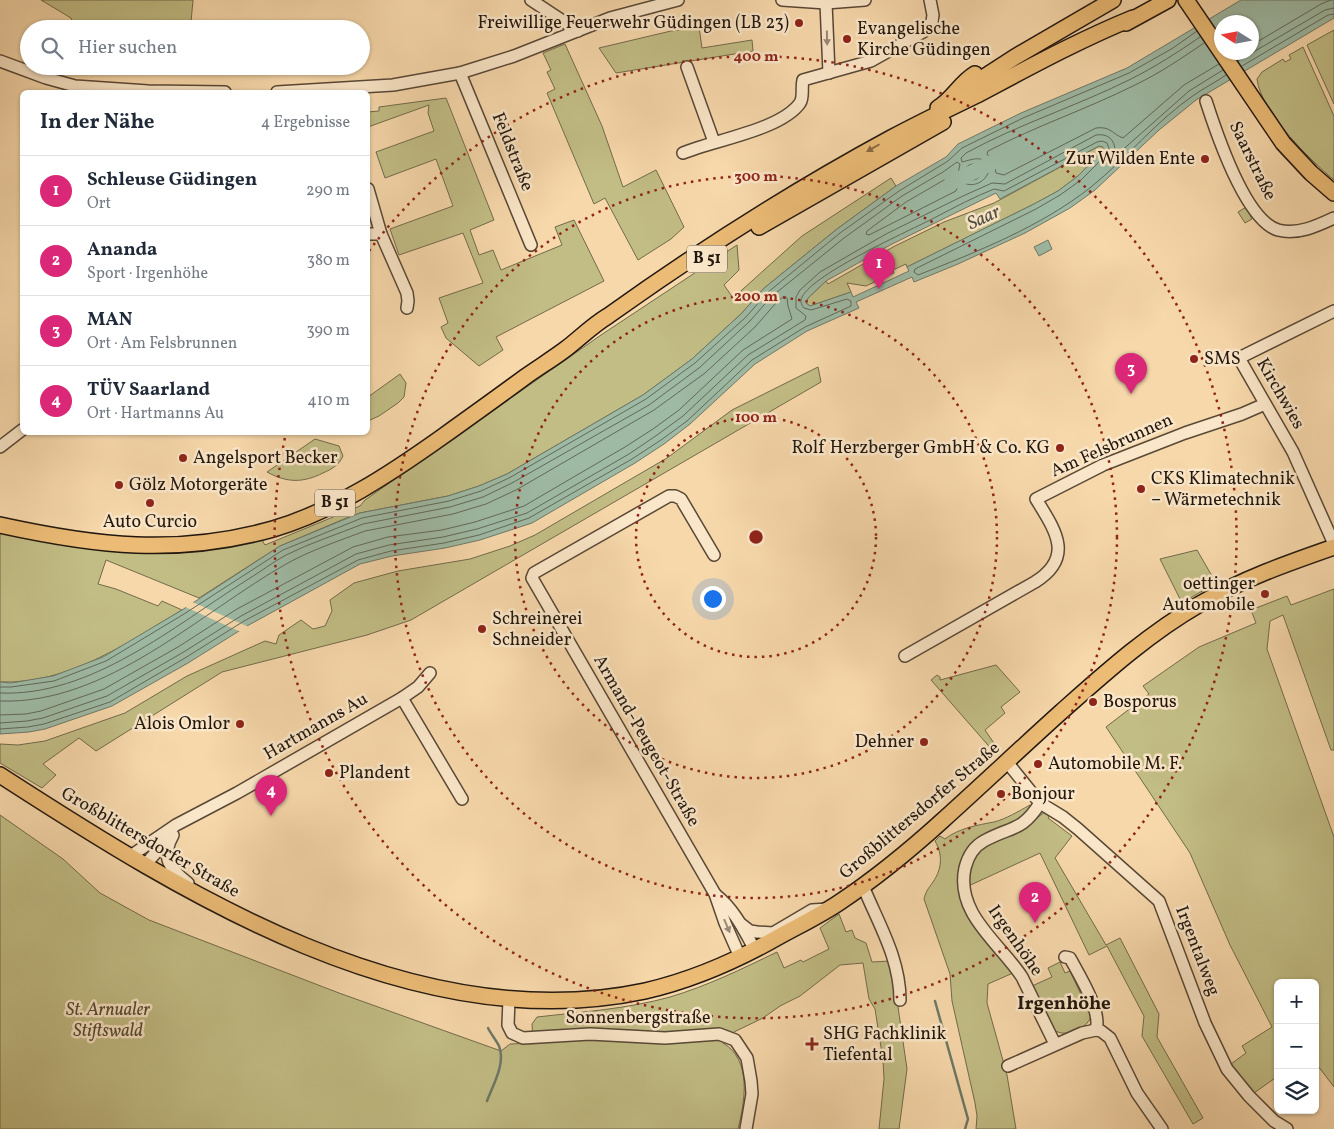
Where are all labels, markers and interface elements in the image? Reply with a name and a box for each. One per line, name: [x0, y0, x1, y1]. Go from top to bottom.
place label: Freiwillige Feuerwehr Güdingen (LB 23): [478, 11, 789, 36]
north arrow: [1214, 15, 1259, 60]
marker: Freiwillige Feuerwehr Güdingen (LB 23): [793, 17, 805, 29]
place label: Evangelische Kirche Güdingen: [857, 17, 991, 63]
search box: [20, 20, 370, 75]
one-way arrow: [823, 30, 831, 46]
marker: Evangelische Kirche Güdingen: [841, 33, 853, 45]
icon: search: [38, 34, 66, 62]
text: Hier suchen: [78, 35, 177, 61]
text: 400 m: [734, 47, 779, 68]
text: In der Nähe: [40, 108, 155, 137]
street label: Feldstraße: [485, 109, 539, 195]
text: 4 Ergebnisse: [261, 112, 350, 134]
street label: Saarstraße: [1222, 117, 1282, 205]
one-way arrow: [866, 144, 879, 153]
place label: Zur Wilden Ente: [1065, 147, 1195, 172]
marker: Zur Wilden Ente: [1199, 153, 1211, 165]
text: Schleuse Güdingen: [87, 167, 257, 193]
text: 300 m: [734, 167, 778, 188]
text: 1: [53, 180, 59, 202]
text: 290 m: [306, 180, 350, 202]
text: Ort: [87, 193, 111, 215]
water label: Saar: [963, 199, 1006, 237]
text: Ananda: [87, 237, 157, 263]
road number: B 51: [687, 245, 727, 272]
pin: 1: [863, 248, 895, 289]
text: 2: [52, 250, 60, 272]
text: 380 m: [307, 250, 350, 272]
text: Sport · Irgenhöhe: [87, 263, 208, 285]
text: 200 m: [734, 287, 778, 308]
text: MAN: [87, 307, 133, 333]
text: 3: [52, 320, 60, 342]
text: 390 m: [307, 320, 350, 342]
text: Ort · Am Felsbrunnen: [87, 333, 237, 355]
place label: SMS: [1204, 347, 1241, 372]
pin: 3: [1115, 353, 1147, 394]
marker: SMS: [1188, 353, 1200, 365]
street label: Kirchwies: [1250, 354, 1310, 434]
text: TÜV Saarland: [87, 377, 210, 403]
text: 4: [51, 390, 61, 412]
text: 410 m: [307, 390, 350, 412]
text: Ort · Hartmanns Au: [87, 403, 224, 425]
text: 100 m: [735, 408, 778, 429]
street label: Am Felsbrunnen: [1047, 408, 1177, 484]
place label: Rolf Herzberger GmbH & Co. KG: [791, 436, 1050, 461]
marker: Rolf Herzberger GmbH & Co. KG: [1054, 442, 1066, 454]
place label: Angelsport Becker: [193, 446, 338, 471]
marker: Angelsport Becker: [177, 452, 189, 464]
place label: CKS Klimatechnik – Wärmetechnik: [1151, 467, 1295, 513]
place label: Gölz Motorgeräte: [129, 473, 267, 498]
marker: Gölz Motorgeräte: [113, 479, 125, 491]
marker: CKS Klimatechnik – Wärmetechnik: [1135, 483, 1147, 495]
road number: B 51: [315, 489, 355, 516]
marker: Auto Curcio: [144, 497, 156, 509]
place label: Auto Curcio: [103, 510, 197, 535]
centre of rings: [747, 528, 765, 546]
place label: oettinger Automobile: [1162, 572, 1255, 618]
your location: [700, 586, 726, 612]
marker: oettinger Automobile: [1259, 588, 1271, 600]
place label: Schreinerei Schneider: [492, 607, 583, 653]
marker: Schreinerei Schneider: [476, 623, 488, 635]
street label: Armand-Peugeot-Straße: [587, 650, 705, 832]
street label: Hartmanns Au: [259, 687, 373, 767]
place label: Bosporus: [1103, 690, 1177, 715]
marker: Bosporus: [1087, 696, 1099, 708]
place label: Alois Omlor: [134, 712, 230, 737]
marker: Alois Omlor: [234, 718, 246, 730]
place label: Dehner: [855, 730, 914, 755]
street label: Großblittersdorfer Straße: [834, 736, 1006, 886]
marker: Dehner: [918, 736, 930, 748]
place label: Automobile M. F.: [1048, 752, 1182, 777]
marker: Automobile M. F.: [1032, 758, 1044, 770]
place label: Plandent: [339, 761, 410, 786]
marker: Plandent: [323, 767, 335, 779]
pin: 4: [255, 775, 287, 816]
street label: Großblittersdorfer Straße: [56, 781, 244, 905]
place label: Bonjour: [1011, 782, 1075, 807]
marker: Bonjour: [995, 788, 1007, 800]
pin: 2: [1019, 882, 1051, 923]
street label: Irgenhöhe: [981, 900, 1049, 982]
street label: Irgentalweg: [1168, 902, 1226, 1000]
one-way arrow: [723, 919, 731, 933]
map controls: [1274, 979, 1319, 1114]
button: +: [1274, 979, 1319, 1024]
district label: Irgenhöhe: [1017, 991, 1111, 1017]
park label: St. Arnualer Stiftswald: [66, 998, 150, 1044]
street label: Sonnenbergstraße: [565, 1006, 711, 1031]
place label: SHG Fachklinik Tiefental: [823, 1022, 947, 1068]
button: −: [1274, 1024, 1319, 1069]
marker: SHG Fachklinik Tiefental: [805, 1037, 819, 1051]
button: layers: [1274, 1069, 1319, 1114]

